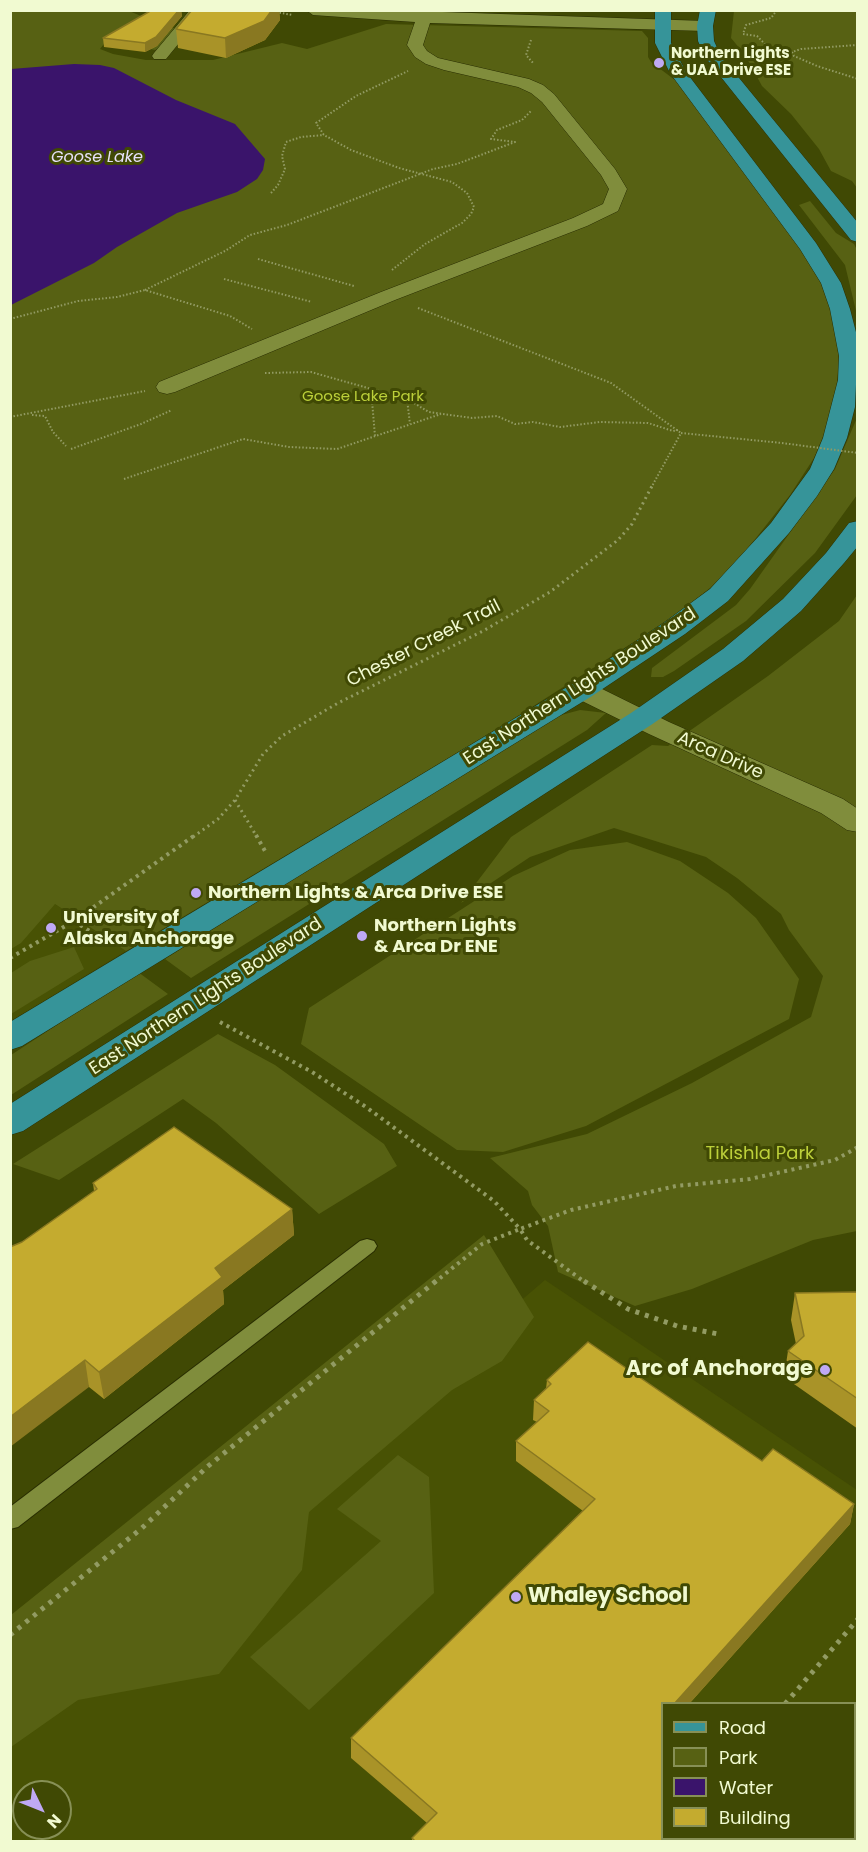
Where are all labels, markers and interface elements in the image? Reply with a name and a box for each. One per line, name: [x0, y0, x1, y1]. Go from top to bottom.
place label: Northern Lights & UAA Drive ESE: [671, 45, 791, 80]
marker: Northern Lights & UAA Drive ESE: [652, 56, 666, 70]
water label: Goose Lake: [51, 148, 143, 168]
park label: Goose Lake Park: [302, 388, 424, 406]
street label: Chester Creek Trail: [344, 596, 504, 692]
street label: East Northern Lights Boulevard: [460, 604, 700, 770]
street label: Arca Drive: [674, 727, 766, 785]
place label: Northern Lights & Arca Drive ESE: [208, 882, 503, 904]
marker: Northern Lights & Arca Drive ESE: [189, 886, 203, 900]
place label: University of Alaska Anchorage: [63, 907, 234, 950]
street label: East Northern Lights Boulevard: [86, 914, 326, 1080]
place label: Northern Lights & Arca Dr ENE: [374, 915, 516, 958]
marker: University of Alaska Anchorage: [44, 921, 58, 935]
marker: Northern Lights & Arca Dr ENE: [355, 929, 369, 943]
park label: Tikishla Park: [706, 1143, 814, 1165]
place label: Arc of Anchorage: [626, 1357, 813, 1383]
marker: Arc of Anchorage: [818, 1363, 832, 1377]
place label: Whaley School: [528, 1584, 688, 1610]
marker: Whaley School: [509, 1590, 523, 1604]
legend: [661, 1702, 856, 1840]
text: Road: [719, 1715, 766, 1740]
text: Park: [719, 1745, 758, 1770]
text: Water: [719, 1775, 773, 1800]
north arrow: [12, 1780, 72, 1840]
text: Building: [719, 1805, 791, 1830]
text: N: [42, 1809, 67, 1833]

